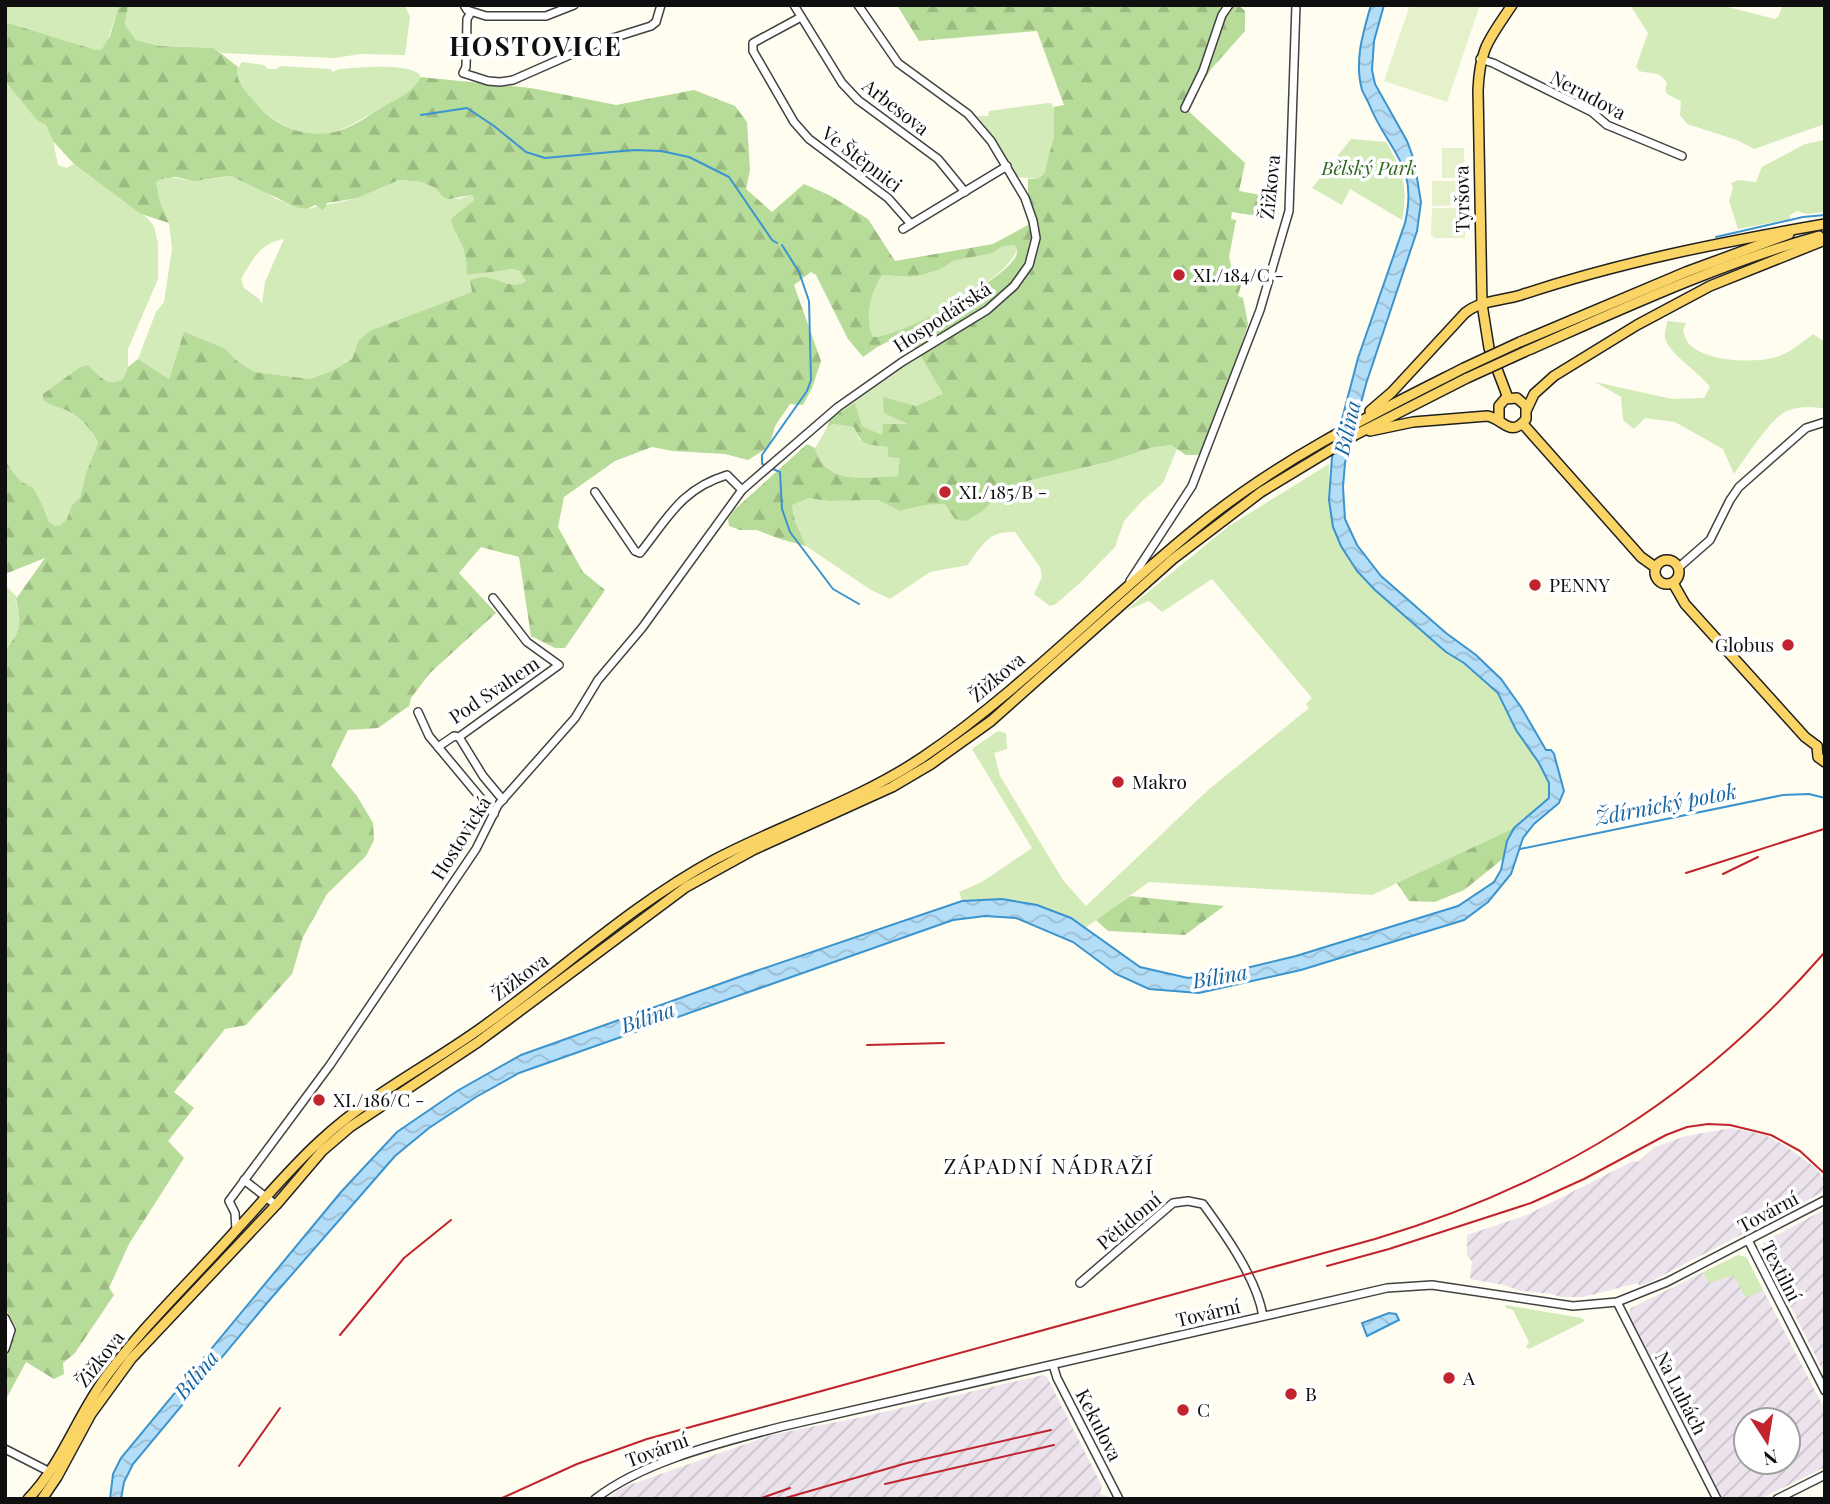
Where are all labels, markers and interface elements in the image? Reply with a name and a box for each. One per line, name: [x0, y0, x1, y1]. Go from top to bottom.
district label: HOSTOVICE: [449, 28, 623, 63]
street label: Nerudova: [1546, 63, 1631, 125]
street label: Arbesova: [857, 71, 936, 141]
street label: Ve Štěpnici: [816, 119, 909, 197]
street label: Žižkova: [1253, 153, 1285, 220]
park label: Bělský Park: [1320, 154, 1417, 180]
street label: Tyršova: [1447, 165, 1475, 233]
place label: XI./184/C -: [1193, 261, 1284, 287]
marker: XI./184/C -: [1171, 267, 1187, 283]
street label: Hospodářská: [888, 275, 996, 357]
water label: Bílina: [1326, 397, 1366, 459]
place label: XI./185/B -: [959, 478, 1047, 504]
marker: XI./185/B -: [937, 484, 953, 500]
place label: PENNY: [1549, 571, 1611, 597]
marker: PENNY: [1527, 577, 1543, 593]
place label: Globus: [1715, 631, 1774, 657]
marker: Globus: [1780, 637, 1796, 653]
street label: Žižkova: [963, 645, 1030, 707]
street label: Pod Svahem: [443, 649, 544, 729]
place label: Makro: [1132, 768, 1187, 794]
marker: Makro: [1110, 774, 1126, 790]
water label: Ždírnický potok: [1591, 776, 1739, 831]
street label: Hostovická: [424, 790, 496, 884]
street label: Žižkova: [486, 946, 554, 1006]
water label: Bílina: [1189, 956, 1249, 994]
water label: Bílina: [616, 994, 678, 1039]
place label: XI./186/C -: [333, 1086, 424, 1112]
marker: XI./186/C -: [311, 1092, 327, 1108]
district label: ZÁPADNÍ NÁDRAŽÍ: [944, 1151, 1154, 1179]
street label: Tovární: [1733, 1184, 1803, 1238]
street label: Pětidomí: [1091, 1185, 1166, 1255]
street label: Textilní: [1756, 1236, 1808, 1306]
street label: Tovární: [1173, 1292, 1243, 1332]
street label: Žižkova: [69, 1324, 130, 1392]
water label: Bílina: [166, 1344, 224, 1405]
street label: Na Luhách: [1650, 1346, 1714, 1439]
place label: A: [1462, 1364, 1476, 1390]
marker: A: [1441, 1370, 1457, 1386]
place label: B: [1305, 1380, 1317, 1406]
street label: Kekulova: [1071, 1384, 1129, 1466]
marker: B: [1283, 1386, 1299, 1402]
place label: C: [1197, 1396, 1210, 1422]
marker: C: [1175, 1402, 1191, 1418]
north arrow: [1732, 1406, 1802, 1476]
street label: Tovární: [622, 1426, 692, 1472]
text: N: [1761, 1444, 1780, 1473]

